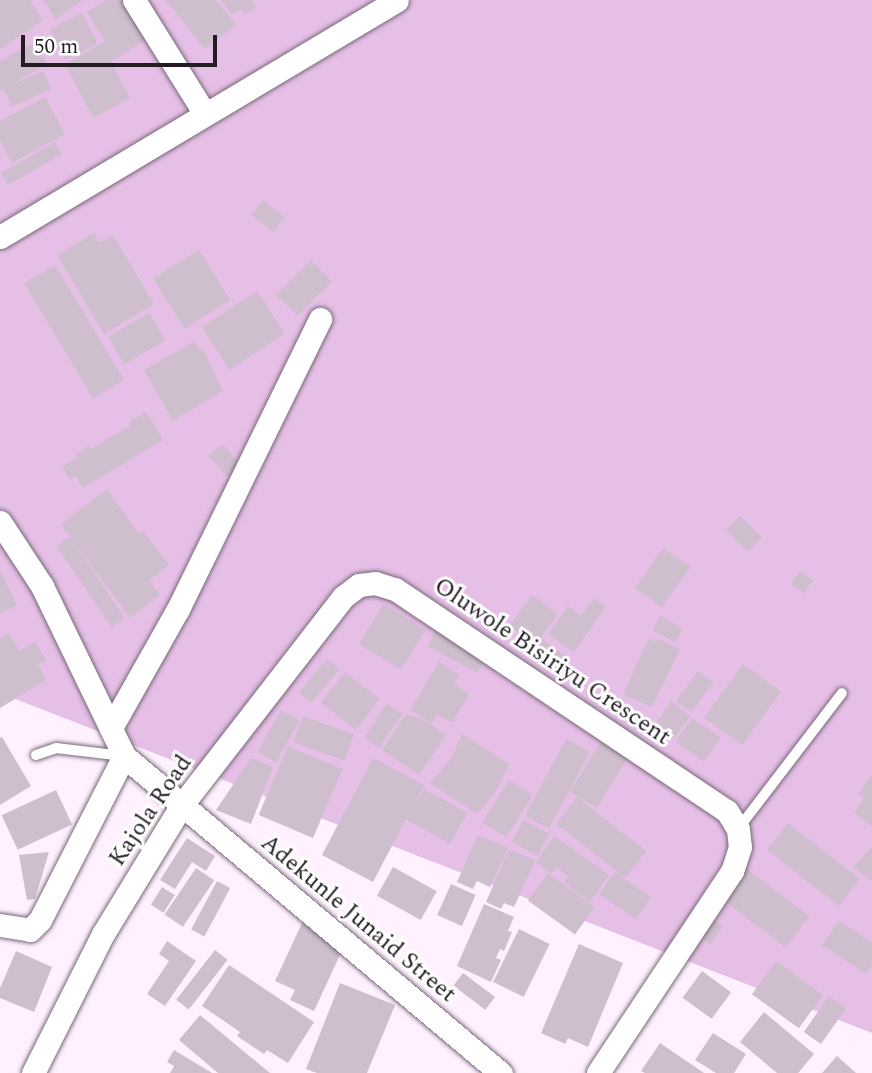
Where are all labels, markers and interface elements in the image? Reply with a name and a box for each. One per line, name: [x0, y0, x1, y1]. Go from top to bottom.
scale bar: [24, 21, 220, 65]
text: 50 m: [34, 31, 78, 63]
street label: Oluwole Bisiriyu Crescent: [428, 572, 676, 752]
street label: Kajola Road: [103, 750, 199, 872]
street label: Adekunle Junaid Street: [255, 829, 461, 1009]

